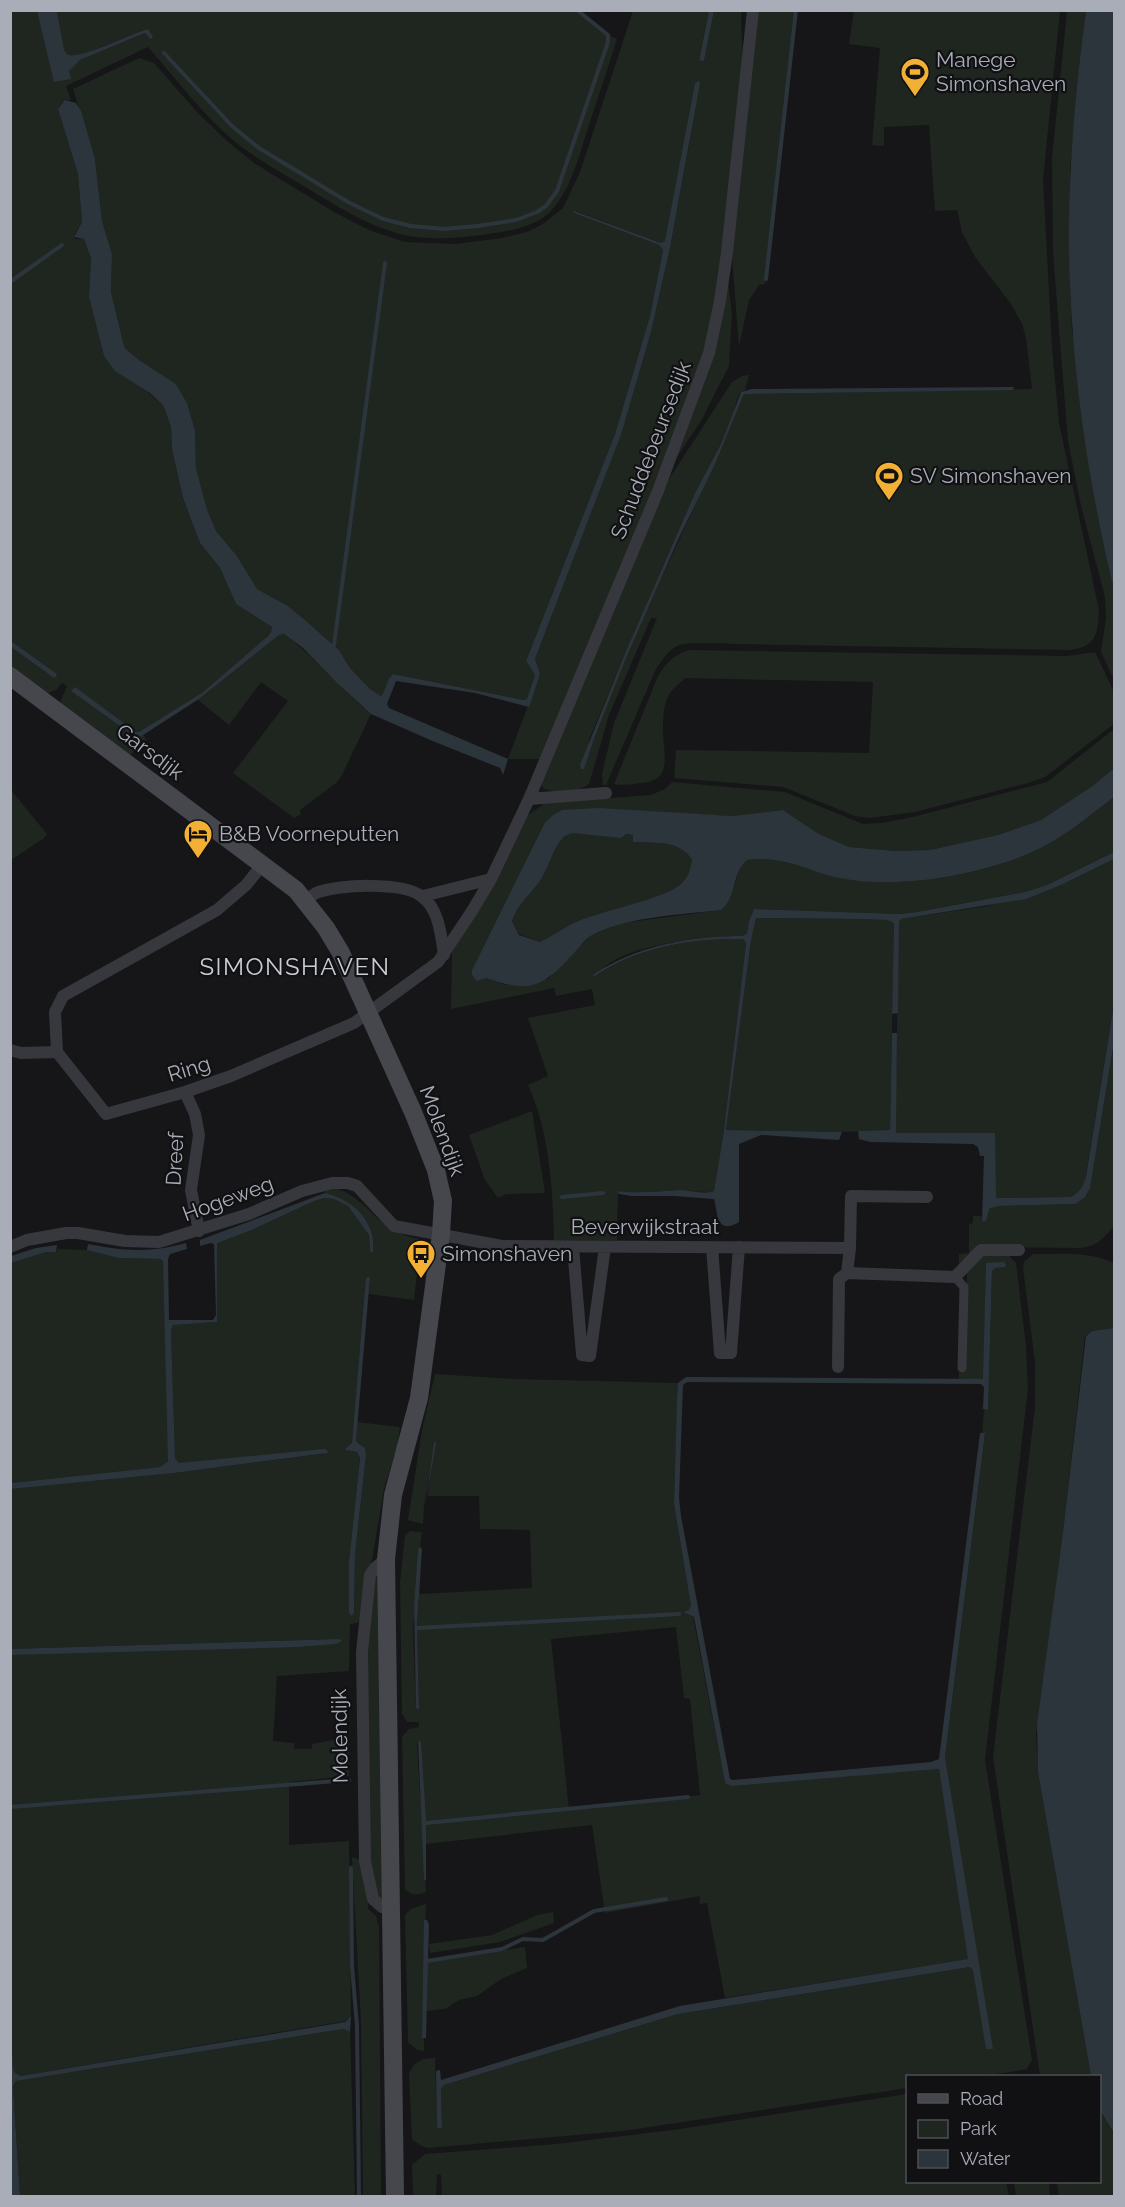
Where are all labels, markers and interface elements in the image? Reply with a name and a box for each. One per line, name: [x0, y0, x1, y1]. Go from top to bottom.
place label: Manege Simonshaven: [936, 47, 1066, 96]
sports icon: Manege Simonshaven: [899, 56, 931, 98]
street label: Schuddebeursedijk: [605, 357, 696, 542]
sports icon: SV Simonshaven: [873, 460, 905, 502]
place label: SV Simonshaven: [910, 463, 1072, 488]
street label: Garsdijk: [112, 718, 189, 785]
hotel icon: B&B Voorneputten: [182, 818, 214, 860]
place label: B&B Voorneputten: [219, 821, 399, 846]
district label: SIMONSHAVEN: [199, 952, 391, 981]
street label: Ring: [164, 1050, 213, 1087]
street label: Molendijk: [415, 1082, 470, 1180]
street label: Dreef: [161, 1131, 188, 1186]
street label: Hogeweg: [179, 1171, 277, 1226]
street label: Beverwijkstraat: [571, 1214, 719, 1239]
bus stop icon: Simonshaven: [405, 1238, 437, 1280]
place label: Simonshaven: [442, 1241, 572, 1266]
street label: Molendijk: [326, 1689, 353, 1783]
legend: [906, 2075, 1101, 2183]
text: Road: [960, 2088, 1003, 2109]
text: Park: [960, 2118, 997, 2139]
text: Water: [960, 2148, 1011, 2169]

